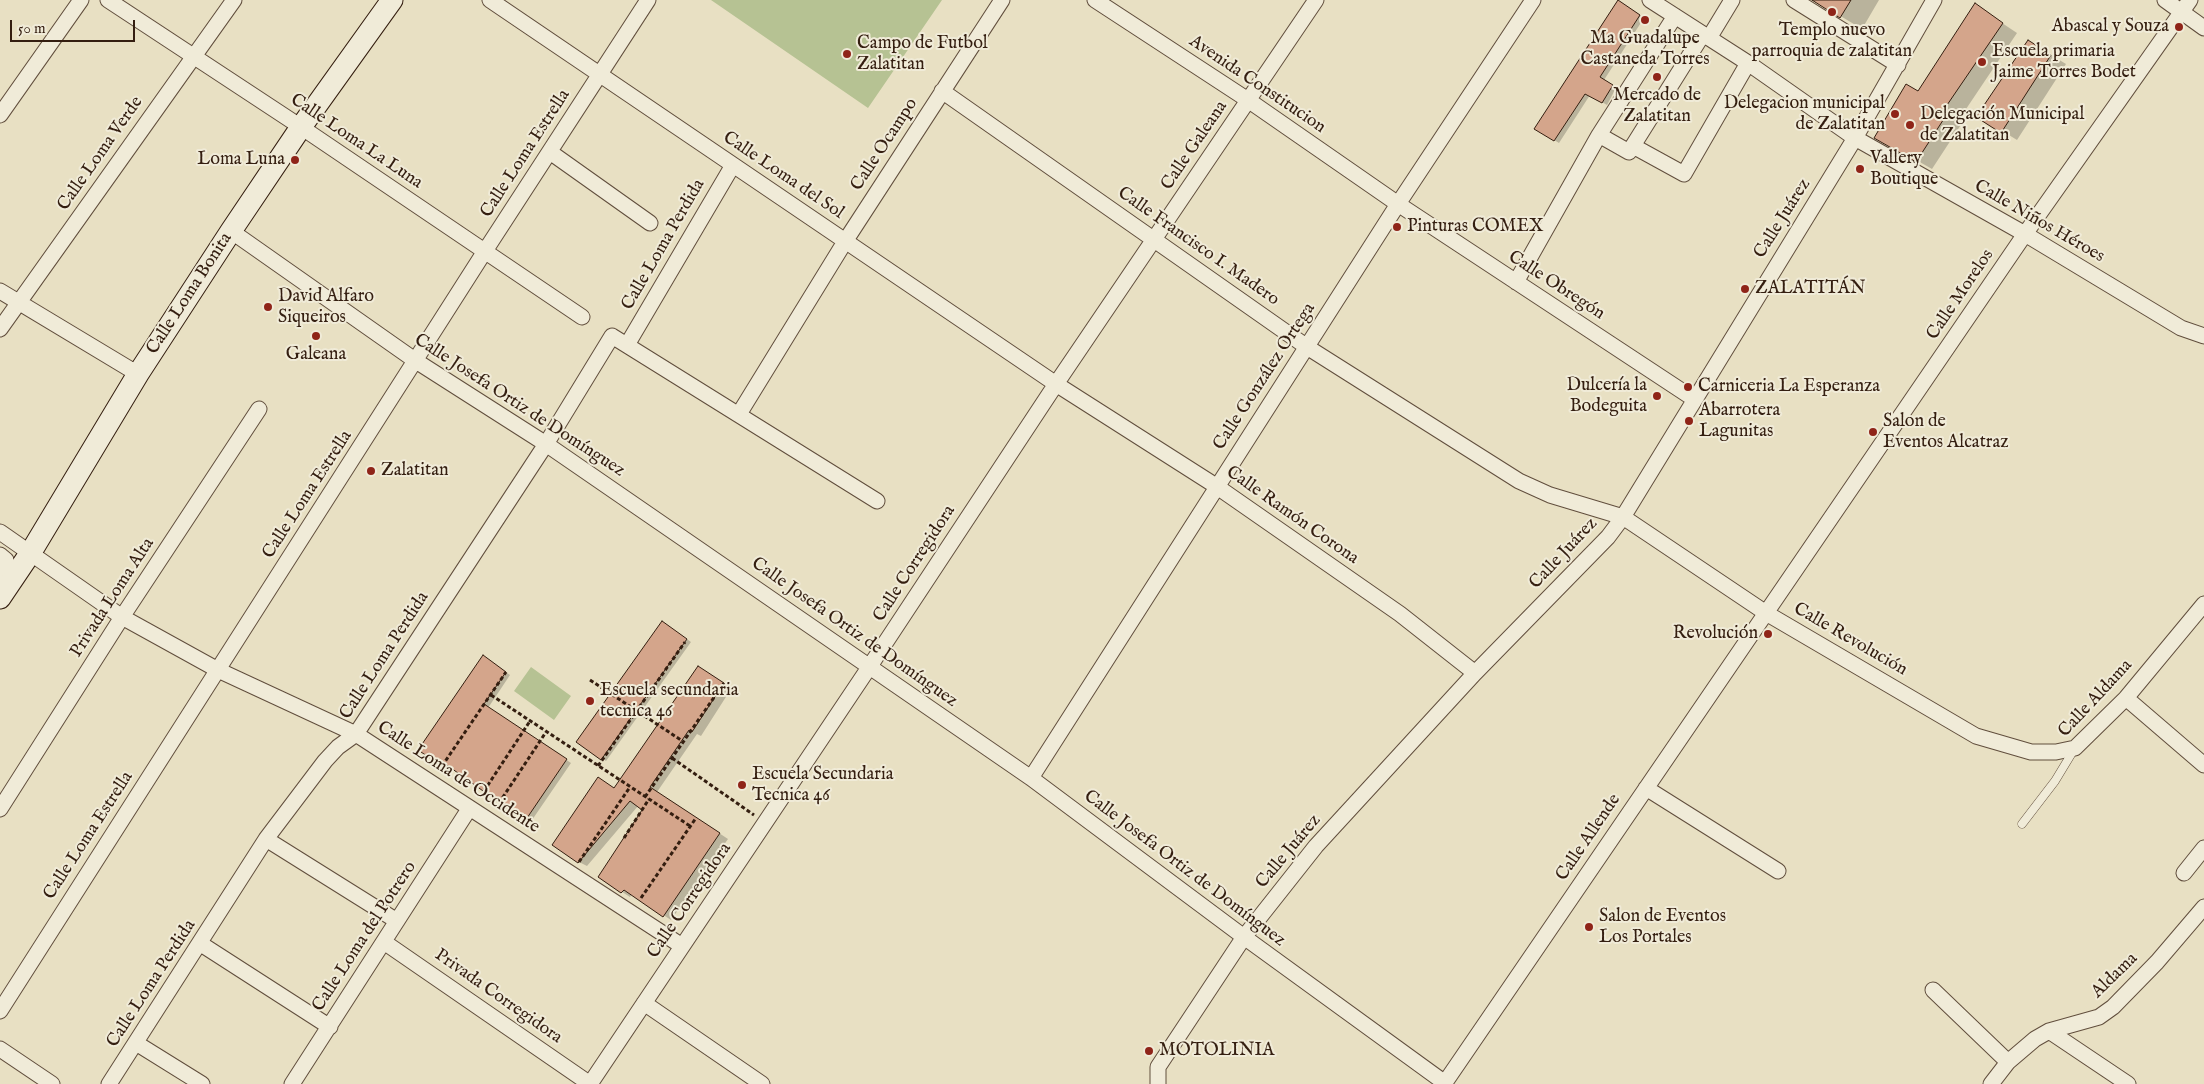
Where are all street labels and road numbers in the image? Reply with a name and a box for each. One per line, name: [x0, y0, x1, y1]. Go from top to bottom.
street label: Avenida Constitucion: [1185, 31, 1329, 139]
street label: Calle Loma Estrella: [477, 86, 575, 222]
street label: Calle Loma La Luna: [286, 90, 426, 194]
street label: Calle Loma Verde: [54, 93, 148, 215]
street label: Calle Ocampo: [847, 95, 923, 195]
street label: Calle Galeana: [1157, 97, 1233, 195]
street label: Calle Loma del Sol: [718, 128, 848, 224]
street label: Calle Juárez: [1750, 175, 1816, 263]
street label: Calle Loma Perdida: [618, 176, 710, 314]
street label: Calle Niños Héroes: [1970, 176, 2108, 268]
street label: Calle Francisco I. Madero: [1113, 183, 1283, 311]
street label: Calle Loma Bonita: [143, 229, 237, 359]
street label: Calle Morelos: [1923, 246, 1999, 344]
street label: Calle Obregón: [1504, 247, 1608, 325]
street label: Calle González Ortega: [1209, 299, 1321, 455]
street label: Calle Josefa Ortiz de Domínguez: [410, 330, 628, 482]
street label: Calle Loma Estrella: [259, 427, 357, 563]
street label: Calle Ramón Corona: [1221, 462, 1363, 570]
street label: Calle Corregidora: [869, 502, 961, 626]
street label: Calle Juárez: [1525, 514, 1603, 594]
street label: Privada Loma Alta: [66, 534, 160, 662]
street label: Calle Josefa Ortiz de Domínguez: [747, 553, 961, 713]
street label: Calle Loma Perdida: [336, 588, 434, 724]
street label: Calle Revolución: [1789, 599, 1911, 681]
street label: Calle Aldama: [2054, 656, 2138, 742]
street label: Calle Loma de Occidente: [373, 717, 543, 839]
street label: Calle Loma Estrella: [40, 768, 138, 904]
street label: Calle Josefa Ortiz de Domínguez: [1079, 786, 1289, 952]
street label: Calle Allende: [1552, 790, 1626, 886]
street label: Calle Juárez: [1252, 811, 1326, 893]
street label: Calle Corregidora: [643, 839, 737, 963]
street label: Calle Loma del Potrero: [308, 858, 422, 1016]
street label: Calle Loma Perdida: [103, 916, 201, 1052]
street label: Privada Corregidora: [430, 945, 566, 1049]
street label: Aldama: [2087, 949, 2143, 1003]

